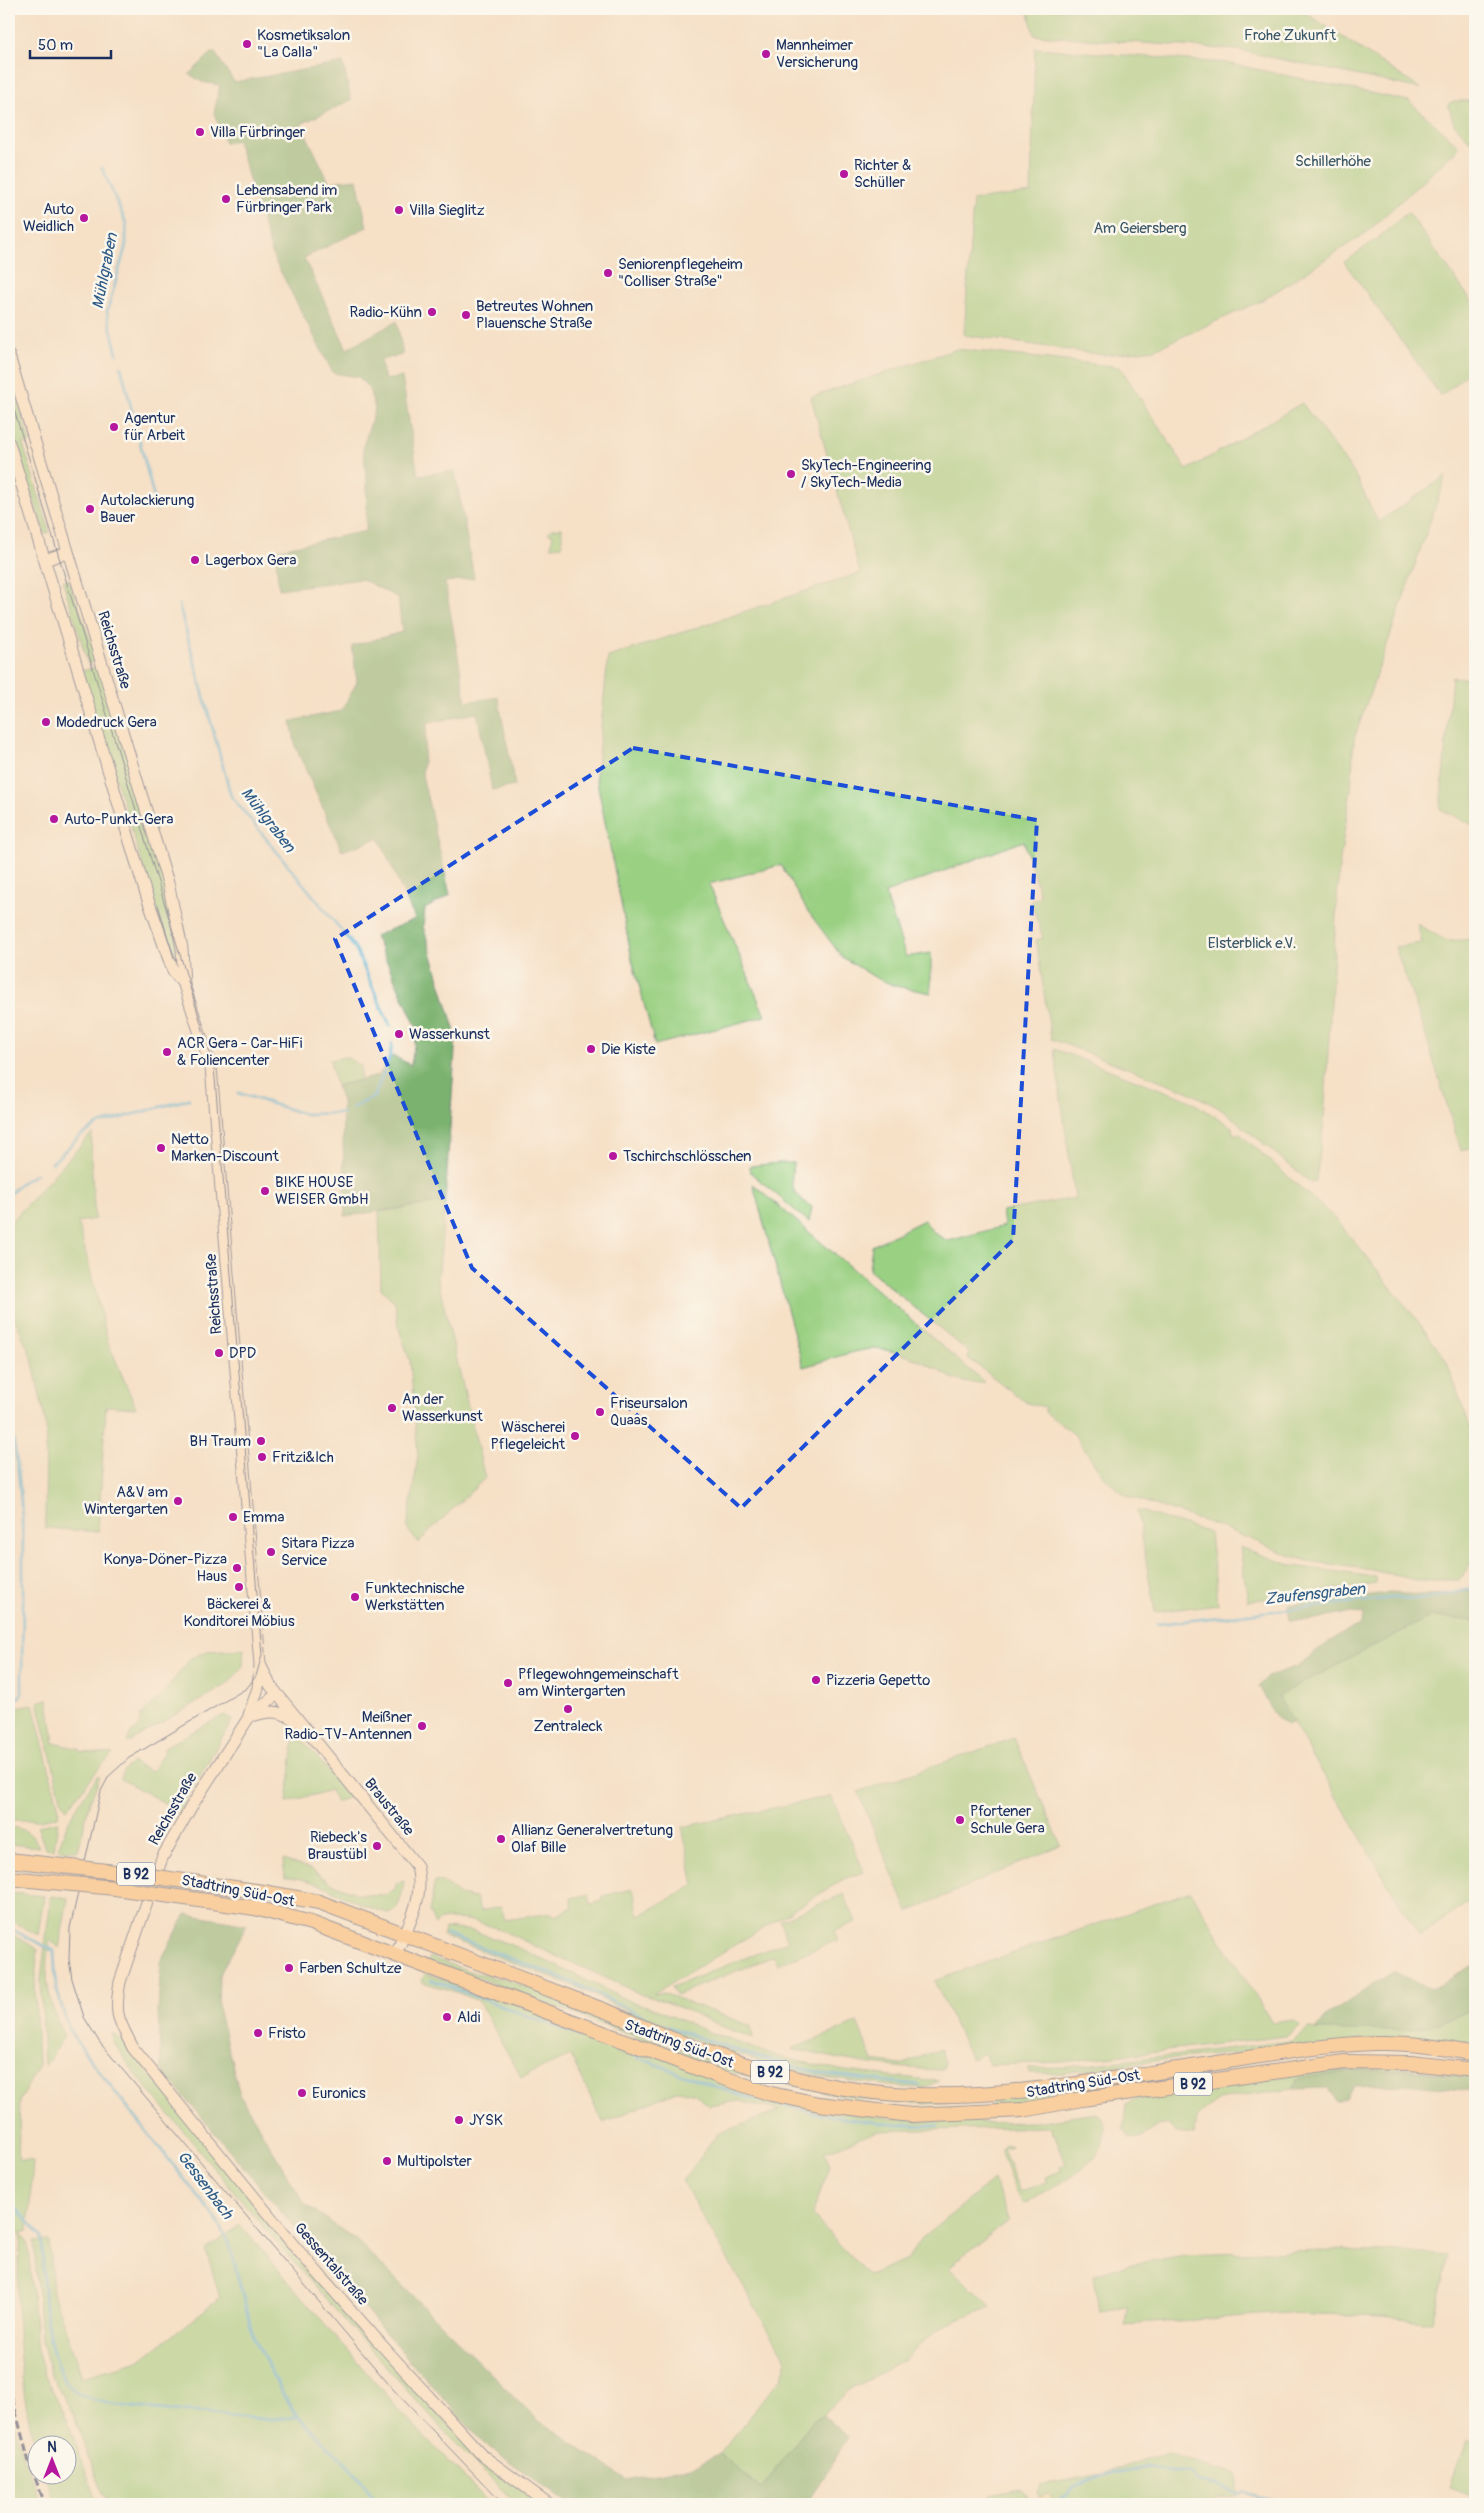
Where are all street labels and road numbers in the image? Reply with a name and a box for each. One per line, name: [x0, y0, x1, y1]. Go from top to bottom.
street label: Reichsstraße: [93, 609, 135, 692]
street label: Reichsstraße: [202, 1252, 226, 1335]
street label: Reichsstraße: [145, 1769, 202, 1849]
street label: Braustraße: [360, 1774, 418, 1840]
road number: B 92: [117, 1862, 155, 1886]
street label: Stadtring Süd-Ost: [180, 1871, 297, 1911]
street label: Stadtring Süd-Ost: [622, 2015, 737, 2073]
road number: B 92: [751, 2060, 789, 2084]
street label: Stadtring Süd-Ost: [1025, 2065, 1142, 2102]
road number: B 92: [1174, 2072, 1212, 2096]
street label: Gessentalstraße: [290, 2219, 372, 2310]

